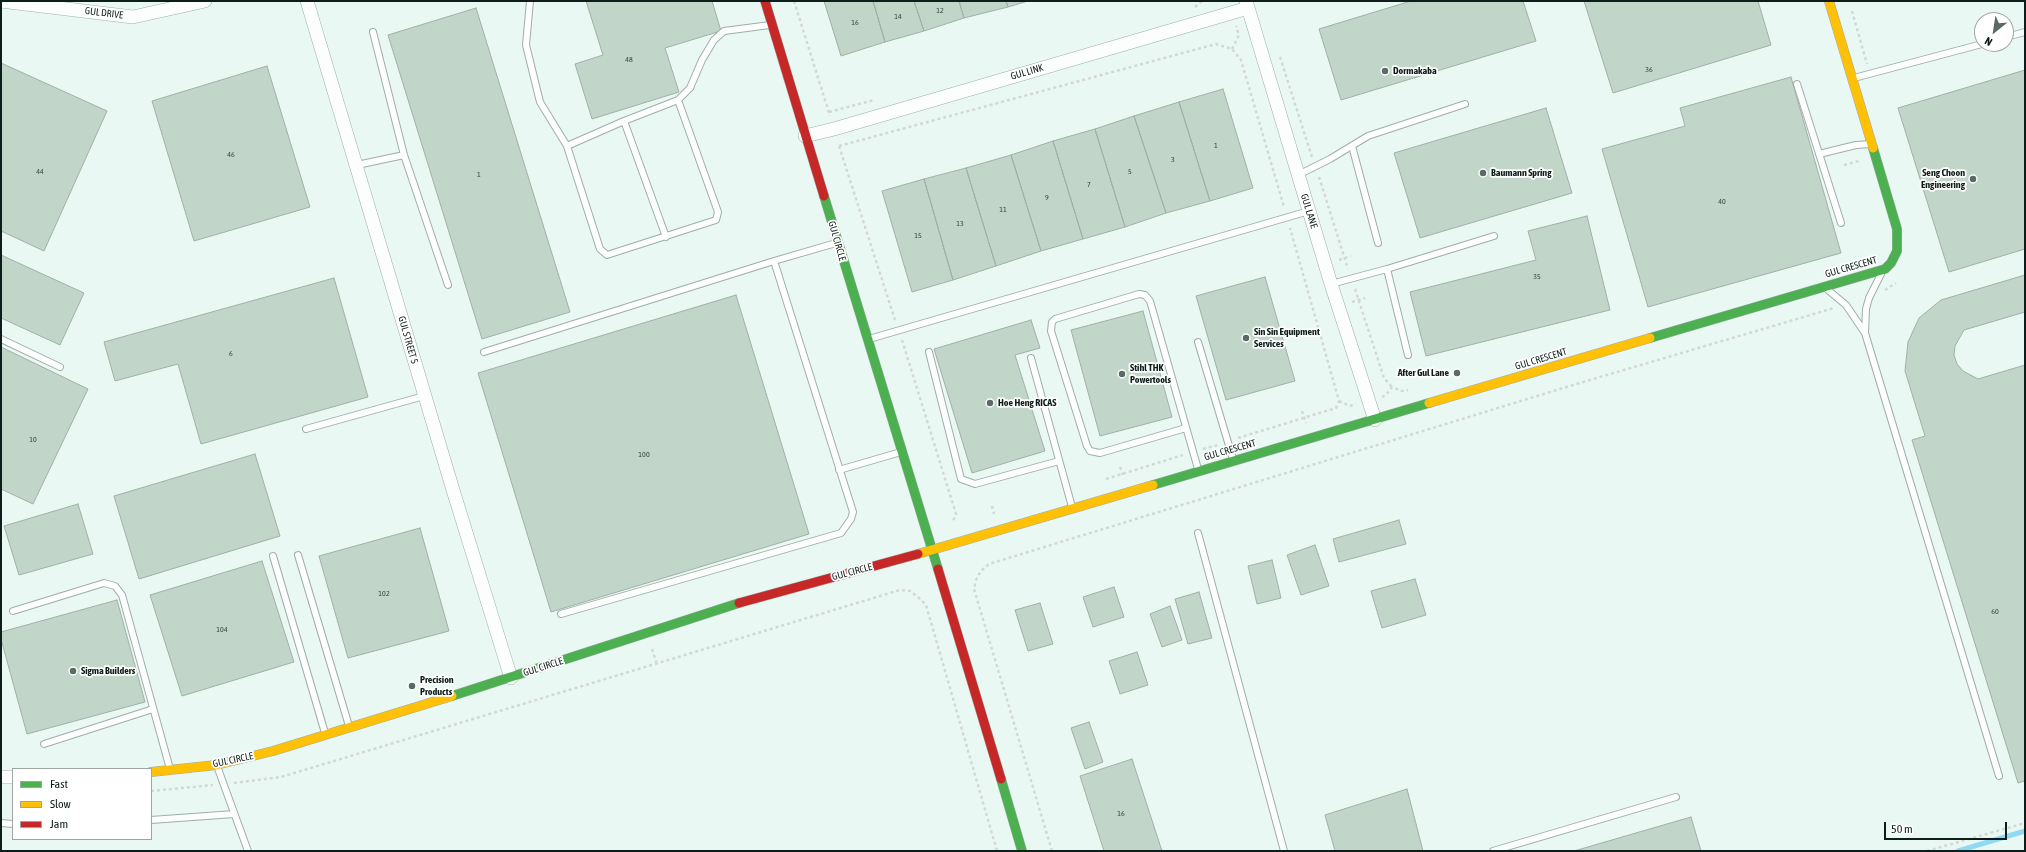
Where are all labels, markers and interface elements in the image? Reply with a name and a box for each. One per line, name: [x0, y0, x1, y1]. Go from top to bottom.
street label: GUL DRIVE: [84, 5, 124, 21]
house number: 12: [936, 5, 944, 15]
house number: 14: [894, 11, 902, 21]
north arrow: [1974, 12, 2014, 52]
house number: 16: [851, 17, 859, 27]
text: N: [1983, 35, 1994, 48]
house number: 48: [625, 54, 633, 64]
street label: GUL LINK: [1009, 62, 1045, 82]
house number: 36: [1645, 64, 1653, 74]
place label: Dormakaba: [1393, 65, 1437, 77]
marker: Dormakaba: [1380, 66, 1390, 76]
house number: 1: [1214, 140, 1218, 150]
house number: 46: [227, 149, 235, 159]
house number: 3: [1171, 154, 1175, 164]
house number: 44: [36, 166, 44, 176]
house number: 5: [1128, 166, 1132, 176]
place label: Baumann Spring: [1491, 167, 1551, 179]
place label: Seng Choon Engineering: [1921, 167, 1965, 190]
marker: Baumann Spring: [1478, 168, 1488, 178]
house number: 1: [477, 169, 481, 179]
marker: Seng Choon Engineering: [1968, 174, 1978, 184]
house number: 7: [1087, 179, 1091, 189]
house number: 9: [1045, 192, 1049, 202]
street label: GUL LANE: [1298, 192, 1320, 230]
house number: 40: [1718, 196, 1726, 206]
house number: 11: [999, 204, 1007, 214]
house number: 13: [956, 218, 964, 228]
street label: GUL CIRCLE: [826, 220, 848, 262]
house number: 15: [914, 230, 922, 240]
street label: GUL CRESCENT: [1824, 254, 1878, 280]
house number: 35: [1533, 271, 1541, 281]
street label: GUL STREET 5: [395, 315, 421, 365]
place label: Sin Sin Equipment Services: [1254, 326, 1320, 350]
marker: Sin Sin Equipment Services: [1241, 333, 1251, 343]
street label: GUL CRESCENT: [1514, 345, 1568, 373]
house number: 6: [229, 348, 233, 358]
place label: Stihl THK Powertools: [1130, 362, 1171, 386]
place label: After Gul Lane: [1398, 367, 1449, 379]
marker: After Gul Lane: [1452, 368, 1462, 378]
marker: Stihl THK Powertools: [1117, 369, 1127, 379]
place label: Hoe Heng RICAS: [998, 397, 1056, 409]
marker: Hoe Heng RICAS: [985, 398, 995, 408]
house number: 10: [29, 434, 37, 444]
street label: GUL CRESCENT: [1203, 437, 1257, 463]
house number: 100: [638, 449, 650, 459]
street label: GUL CIRCLE: [831, 561, 873, 583]
house number: 102: [378, 588, 390, 598]
house number: 60: [1991, 606, 1999, 616]
house number: 104: [216, 624, 228, 634]
street label: GUL CIRCLE: [522, 655, 564, 679]
place label: Sigma Builders: [81, 665, 135, 677]
marker: Sigma Builders: [68, 666, 78, 676]
place label: Precision Products: [420, 674, 454, 698]
marker: Precision Products: [407, 681, 417, 691]
street label: GUL CIRCLE: [212, 750, 254, 770]
legend: [12, 768, 152, 840]
text: Fast: [50, 777, 68, 791]
text: Slow: [50, 797, 71, 811]
house number: 16: [1117, 808, 1125, 818]
scale bar: [1886, 814, 2009, 840]
text: Jam: [50, 817, 68, 831]
text: 50 m: [1891, 822, 1913, 836]

